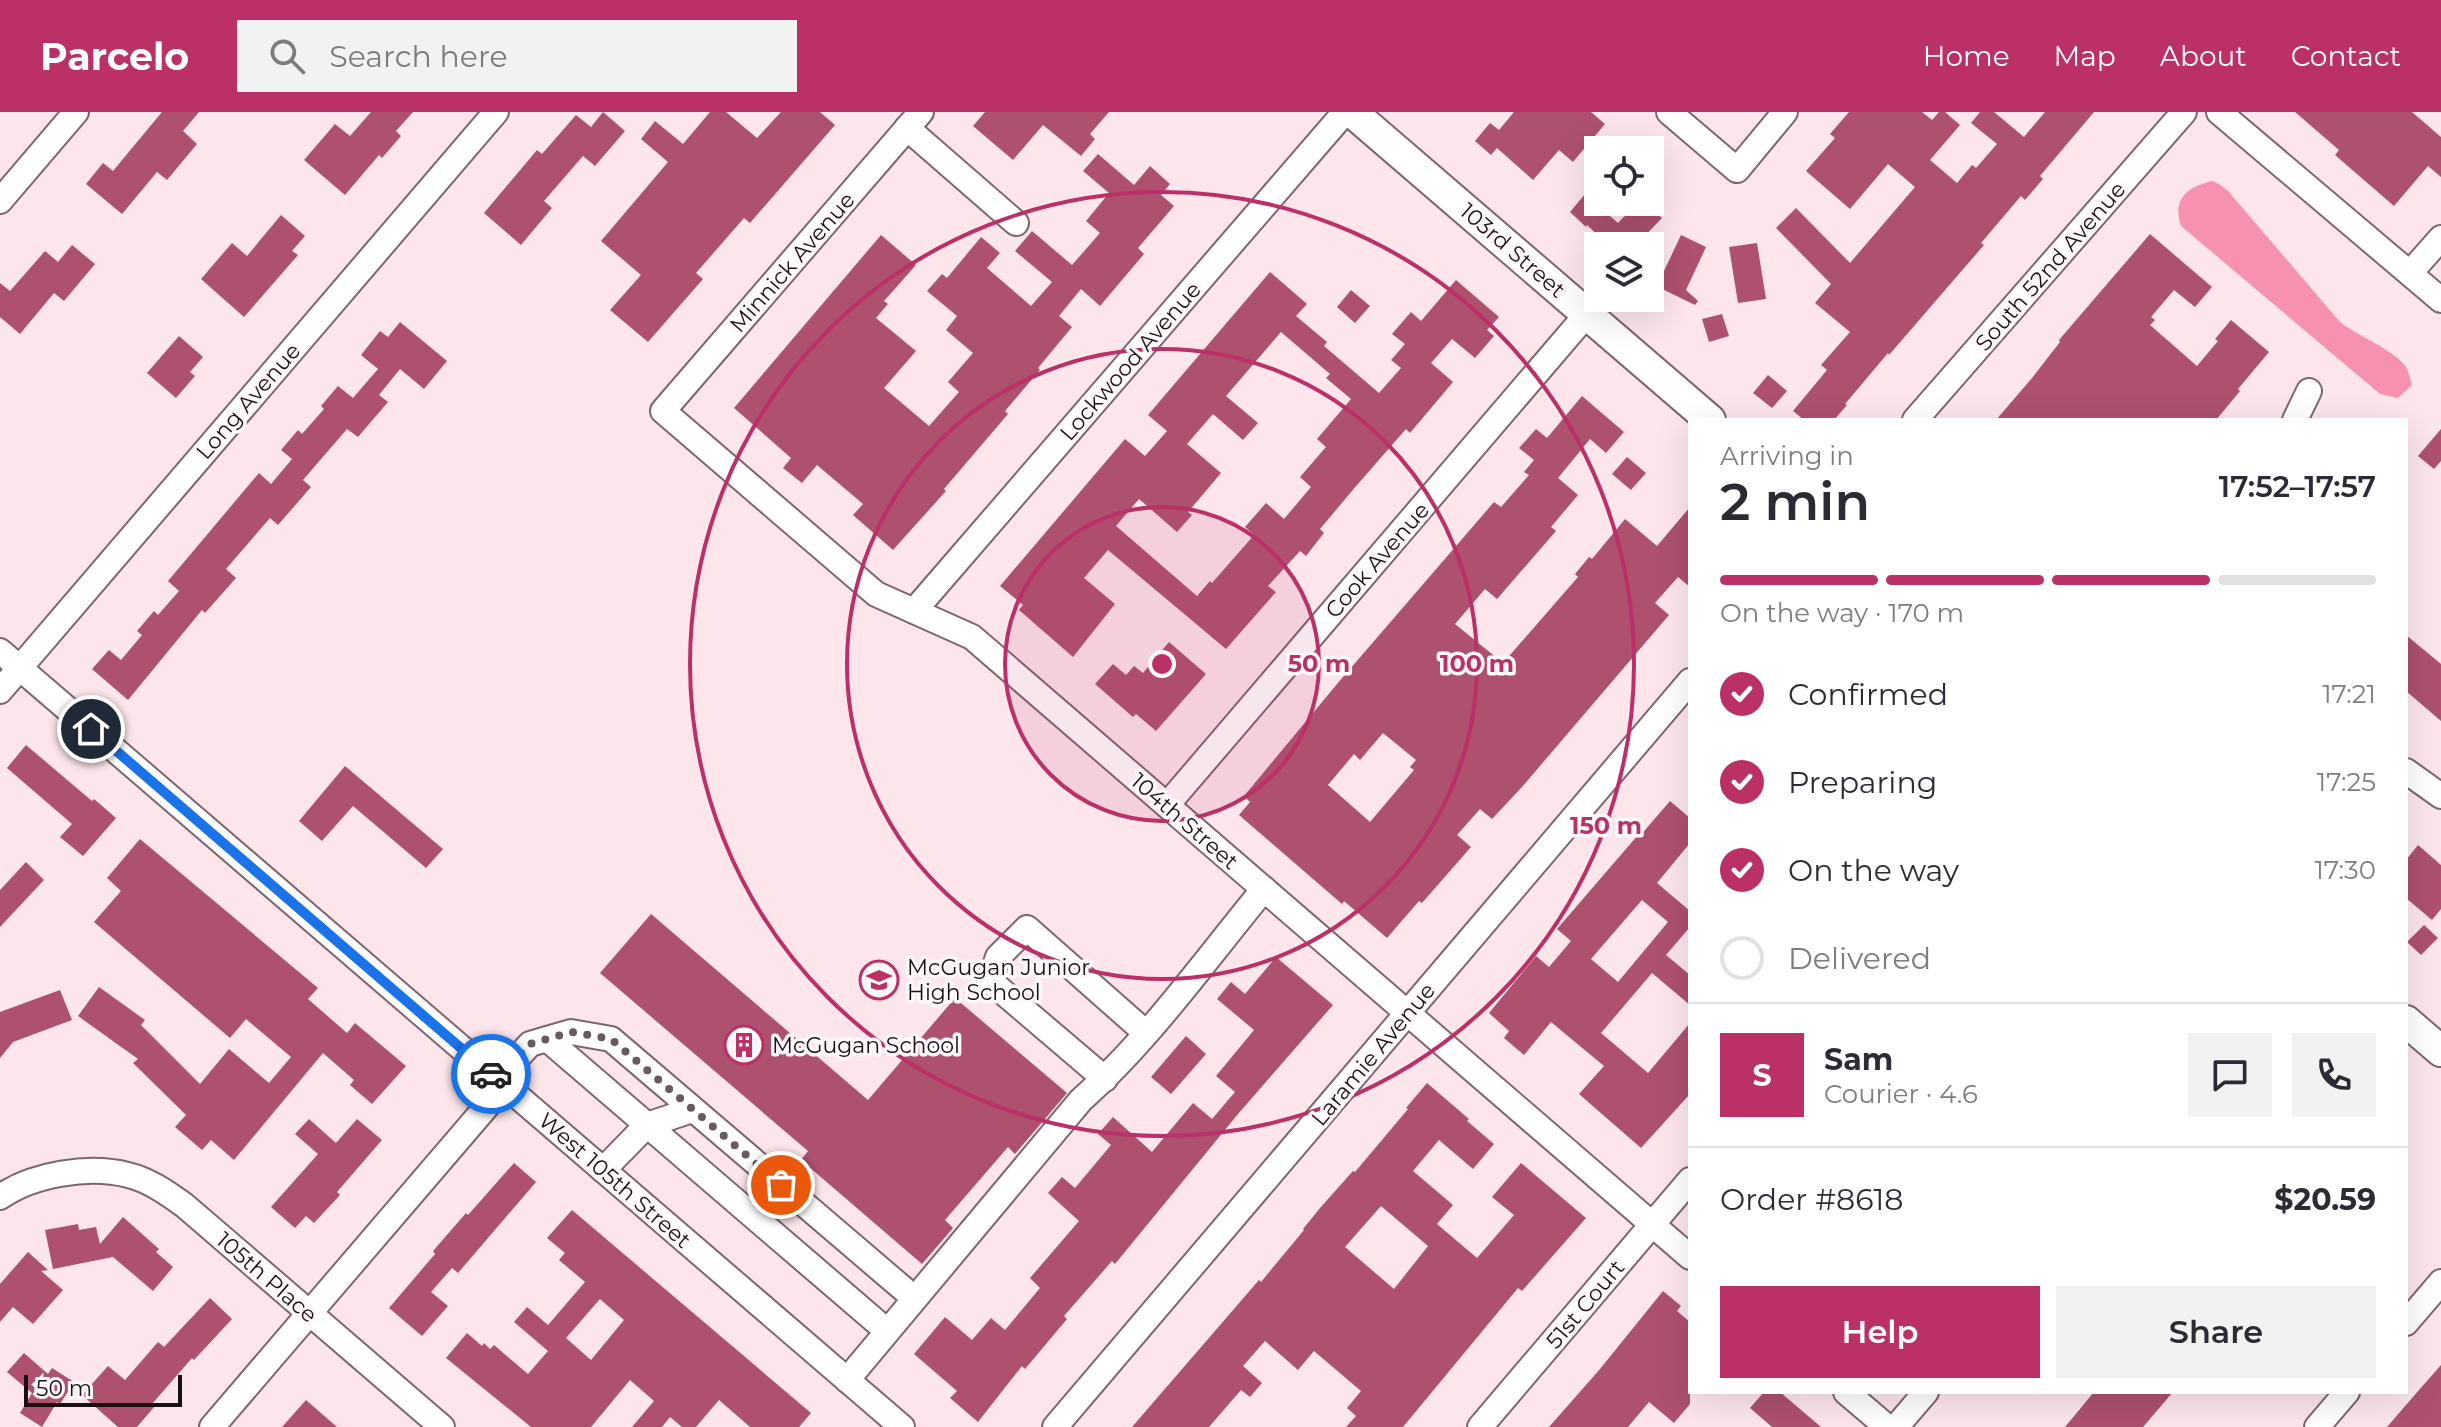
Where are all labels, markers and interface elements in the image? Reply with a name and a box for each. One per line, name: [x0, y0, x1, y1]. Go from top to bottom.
search box: [237, 20, 797, 92]
text: Parcelo: [40, 33, 189, 80]
icon: search: [265, 34, 309, 78]
text: Search here: [329, 38, 508, 75]
text: Home: [1923, 39, 2010, 73]
text: Map: [2054, 39, 2116, 73]
text: About: [2160, 39, 2247, 73]
text: Contact: [2291, 39, 2401, 73]
map controls: [1584, 136, 1664, 312]
button: locate: [1584, 136, 1664, 216]
street label: South 52nd Avenue: [1970, 176, 2131, 356]
street label: Minnick Avenue: [724, 187, 861, 338]
street label: 103rd Street: [1455, 197, 1571, 303]
button: layers: [1584, 232, 1664, 312]
street label: Lockwood Avenue: [1054, 276, 1207, 446]
street label: Long Avenue: [191, 338, 306, 465]
text: Arriving in: [1720, 440, 1854, 472]
text: 17:52–17:57: [2219, 468, 2376, 505]
text: 2 min: [1720, 470, 1870, 533]
street label: Cook Avenue: [1320, 497, 1435, 624]
text: On the way · 170 m: [1720, 597, 1964, 629]
text: 50 m: [1288, 649, 1350, 678]
text: 100 m: [1440, 649, 1514, 678]
centre of rings: [1148, 650, 1176, 678]
icon: check: [1720, 672, 1764, 716]
text: Confirmed: [1788, 676, 1948, 713]
text: 17:21: [2322, 678, 2376, 710]
pin: [57, 695, 125, 763]
icon: home: [69, 707, 113, 751]
icon: check: [1720, 760, 1764, 804]
text: Preparing: [1788, 764, 1937, 801]
text: 17:25: [2317, 766, 2376, 798]
street label: 104th Street: [1126, 768, 1244, 875]
text: 150 m: [1570, 811, 1642, 840]
icon: check: [1720, 848, 1764, 892]
text: On the way: [1788, 852, 1959, 889]
text: 17:30: [2314, 854, 2376, 886]
text: Delivered: [1788, 940, 1931, 977]
place label: McGugan Junior High School: [907, 954, 1090, 1006]
school or university icon: McGugan Junior High School: [858, 959, 900, 1001]
street label: Laramie Avenue: [1306, 977, 1441, 1131]
building icon: McGugan School: [723, 1024, 765, 1066]
place label: McGugan School: [772, 1032, 960, 1059]
button: chat: [2188, 1033, 2272, 1117]
button: phone: [2292, 1033, 2376, 1117]
courier: [451, 1034, 531, 1114]
text: Sam: [1824, 1041, 1893, 1078]
icon: car: [469, 1052, 513, 1096]
text: S: [1752, 1057, 1772, 1094]
text: Courier · 4.6: [1824, 1078, 1978, 1110]
street label: West 105th Street: [533, 1107, 696, 1254]
pin: [747, 1151, 815, 1219]
icon: bag: [759, 1163, 803, 1207]
text: Order #8618: [1720, 1181, 1903, 1218]
text: $20.59: [2274, 1181, 2376, 1218]
street label: 105th Place: [211, 1226, 323, 1328]
street label: 51st Court: [1540, 1254, 1630, 1354]
button: Help: [1720, 1286, 2040, 1378]
button: Share: [2056, 1286, 2376, 1378]
scale bar: [24, 1371, 182, 1407]
text: 50 m: [36, 1375, 92, 1402]

